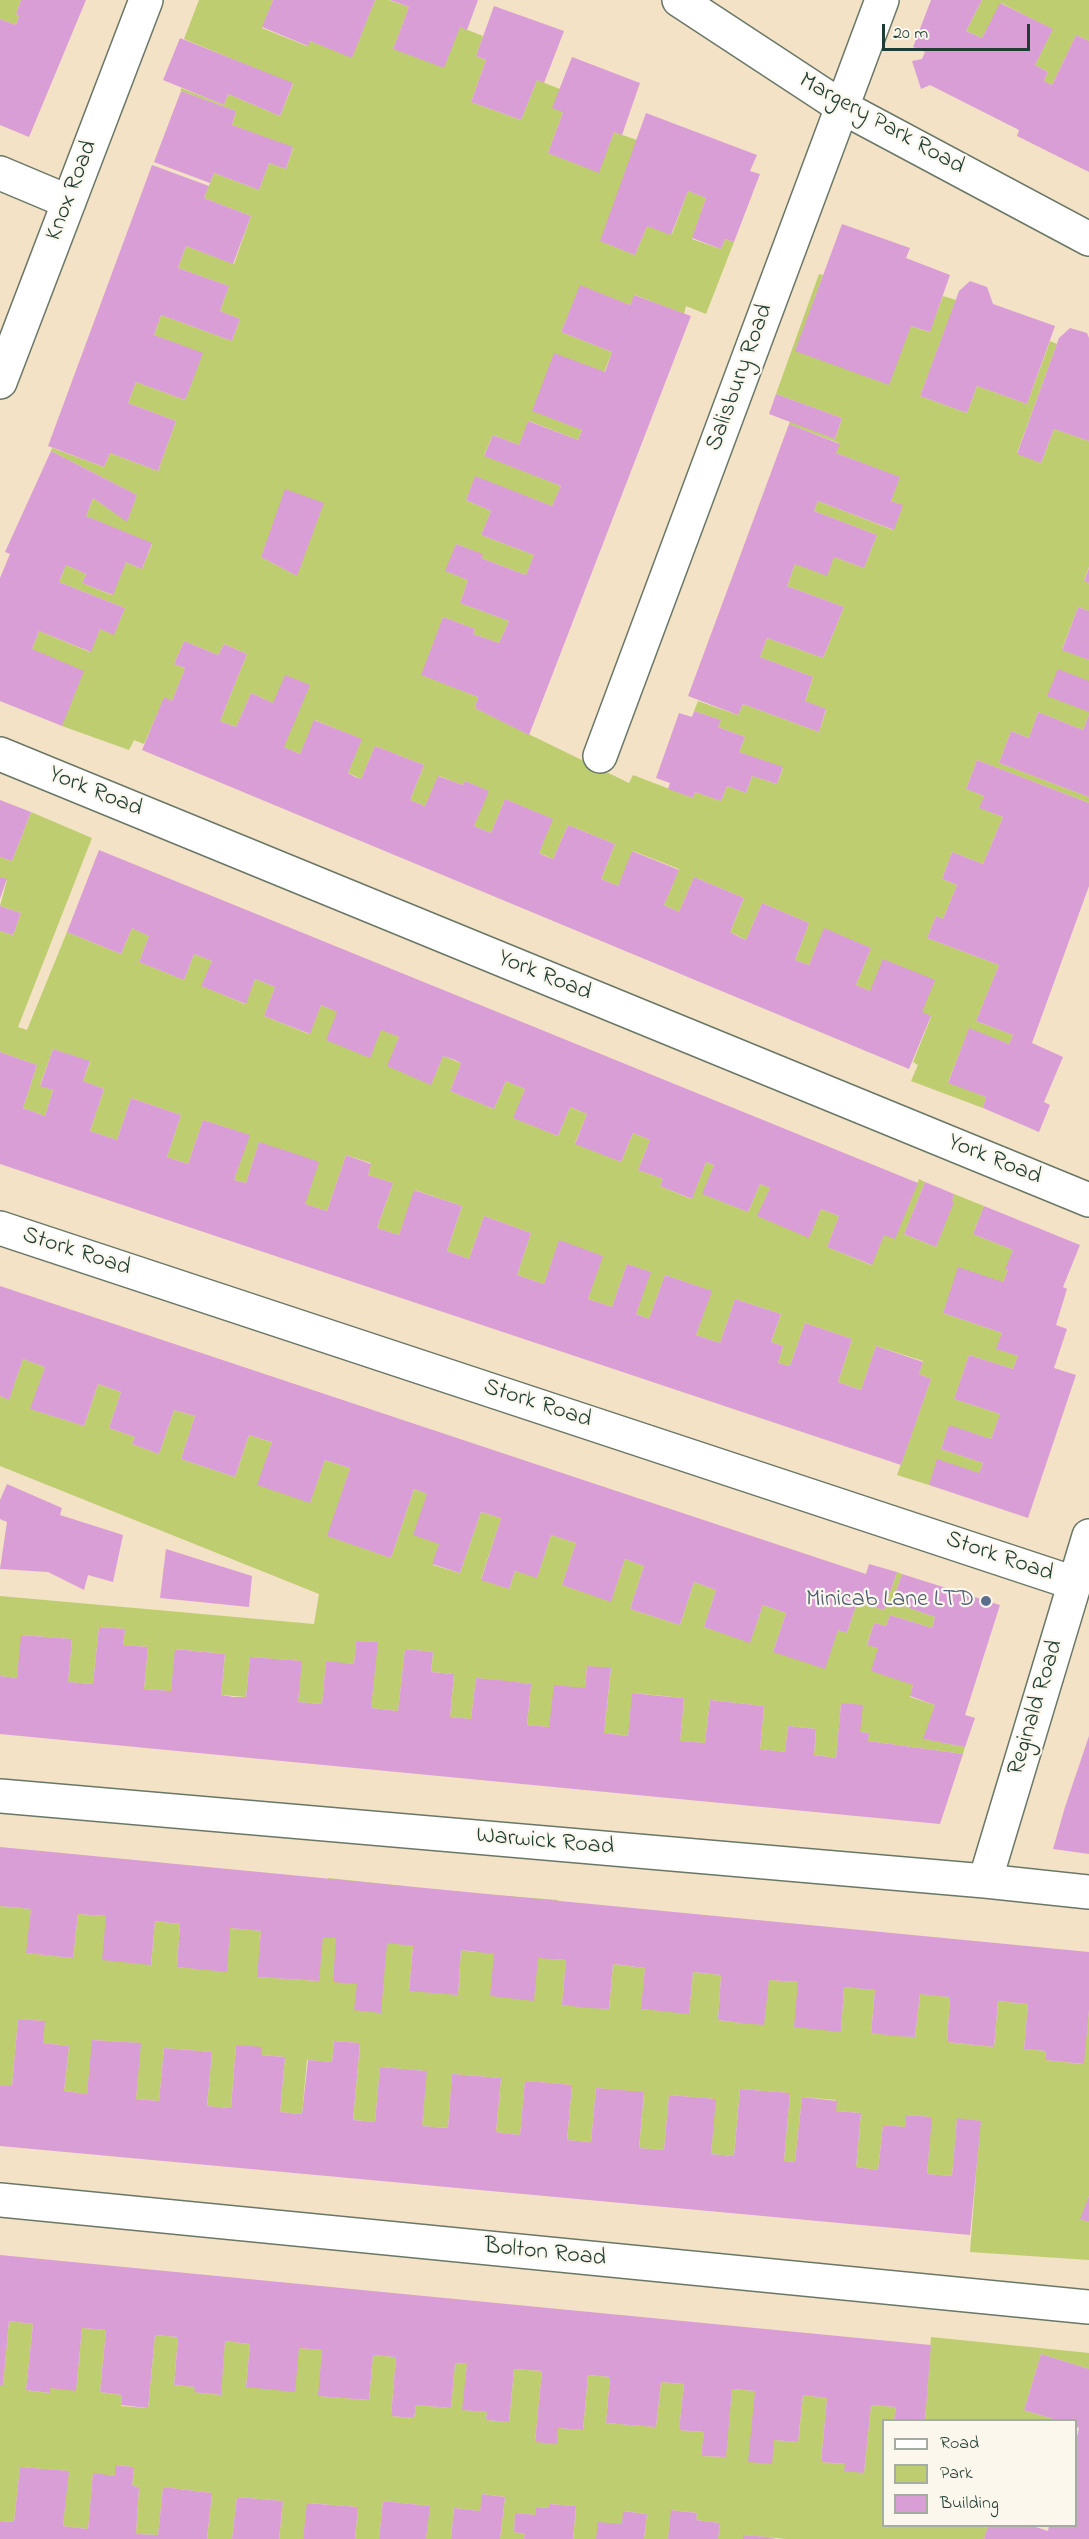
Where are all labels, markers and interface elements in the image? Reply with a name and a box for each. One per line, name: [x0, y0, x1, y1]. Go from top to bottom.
scale bar: [885, 12, 1034, 50]
text: 20 m: [893, 21, 928, 47]
street label: Margery Park Road: [793, 68, 969, 182]
street label: Knox Road: [41, 137, 105, 245]
street label: Salisbury Road: [701, 301, 781, 455]
street label: York Road: [44, 761, 146, 825]
street label: York Road: [493, 945, 595, 1009]
street label: York Road: [943, 1129, 1045, 1193]
street label: Stork Road: [18, 1222, 134, 1284]
street label: Stork Road: [479, 1374, 595, 1436]
street label: Stork Road: [941, 1526, 1057, 1590]
place label: Minicab Lane LTD: [806, 1587, 974, 1615]
marker: Minicab Lane LTD: [979, 1594, 993, 1608]
street label: Reginald Road: [1003, 1637, 1071, 1779]
street label: Warwick Road: [475, 1823, 615, 1863]
street label: Bolton Road: [483, 2233, 607, 2275]
legend: [882, 2419, 1077, 2527]
text: Road: [940, 2431, 979, 2457]
text: Park: [940, 2461, 973, 2487]
text: Building: [940, 2491, 999, 2517]

